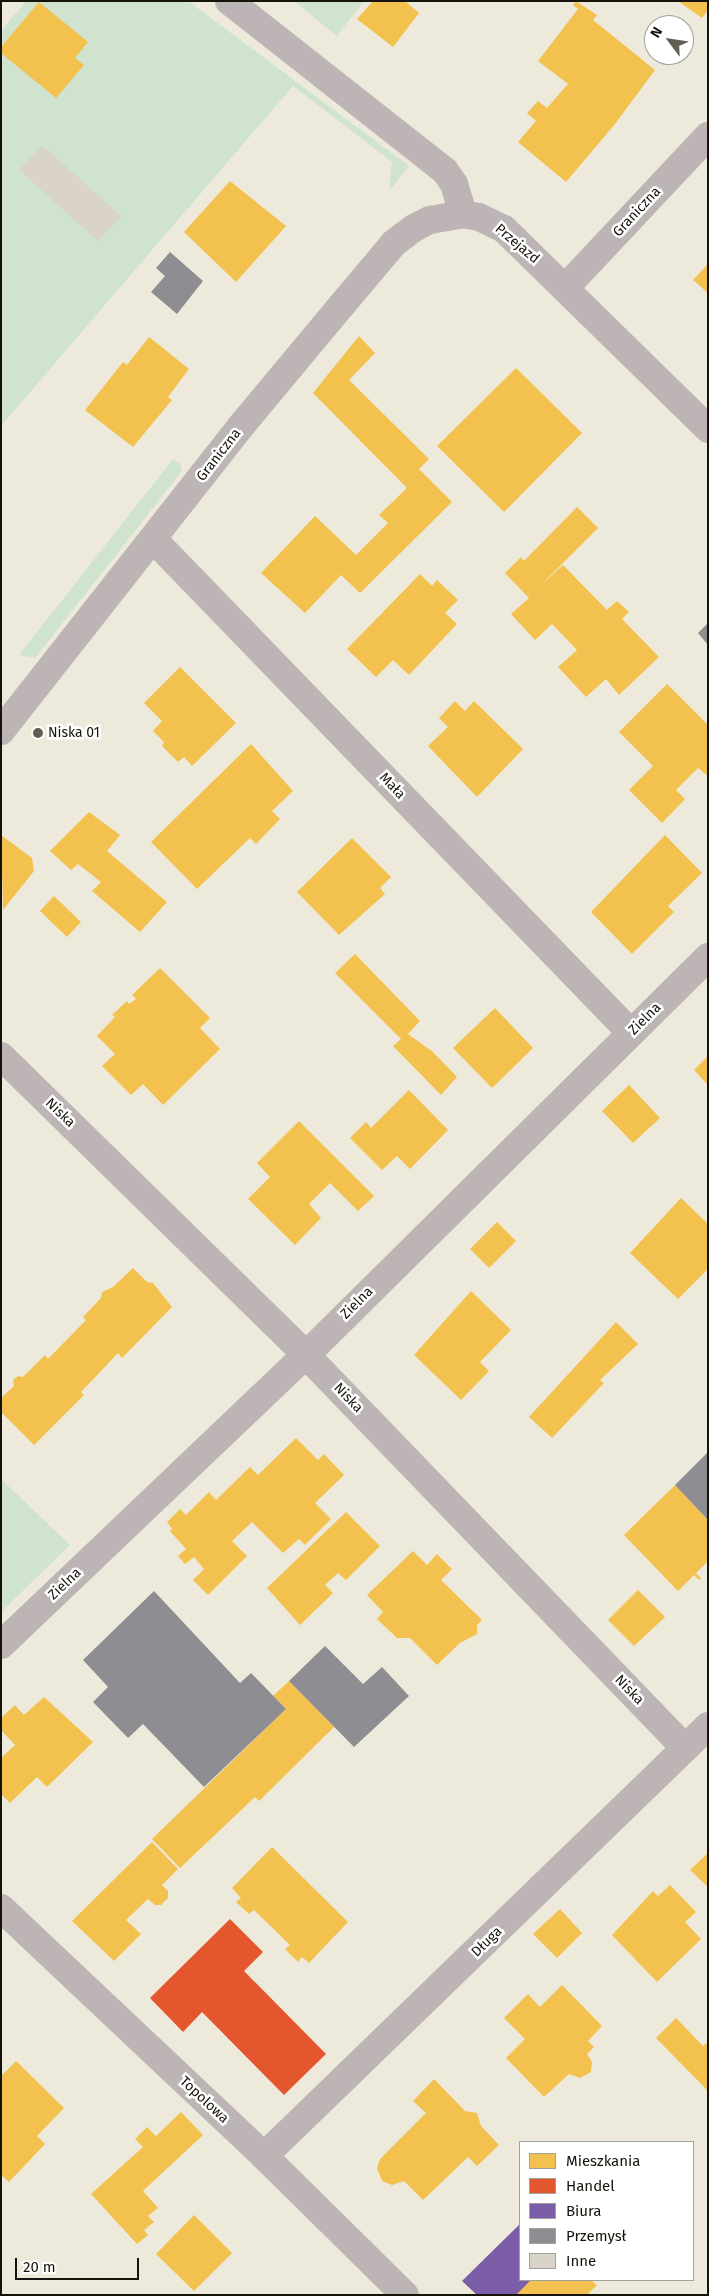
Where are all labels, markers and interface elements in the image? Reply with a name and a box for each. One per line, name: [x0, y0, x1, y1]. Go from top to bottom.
north arrow: [644, 15, 694, 65]
text: N: [647, 24, 666, 41]
street label: Graniczna: [610, 184, 664, 240]
street label: Przejazd: [491, 221, 543, 267]
street label: Graniczna: [193, 425, 245, 485]
place label: Niska 01: [48, 725, 100, 741]
marker: Niska 01: [32, 727, 44, 739]
street label: Mała: [375, 769, 409, 803]
street label: Zielna: [625, 999, 665, 1039]
street label: Niska: [42, 1095, 78, 1131]
street label: Zielna: [337, 1283, 377, 1323]
street label: Niska: [330, 1380, 366, 1416]
street label: Zielna: [45, 1565, 85, 1603]
street label: Niska: [611, 1672, 647, 1708]
street label: Długa: [468, 1923, 506, 1961]
street label: Topolowa: [176, 2073, 232, 2127]
legend: [519, 2141, 694, 2281]
text: Mieszkania: [566, 2152, 640, 2170]
text: Handel: [566, 2177, 615, 2195]
text: Biura: [566, 2202, 602, 2220]
text: Przemysł: [566, 2227, 626, 2245]
scale bar: [18, 2248, 141, 2280]
text: Inne: [566, 2252, 596, 2270]
text: 20 m: [23, 2258, 56, 2276]

